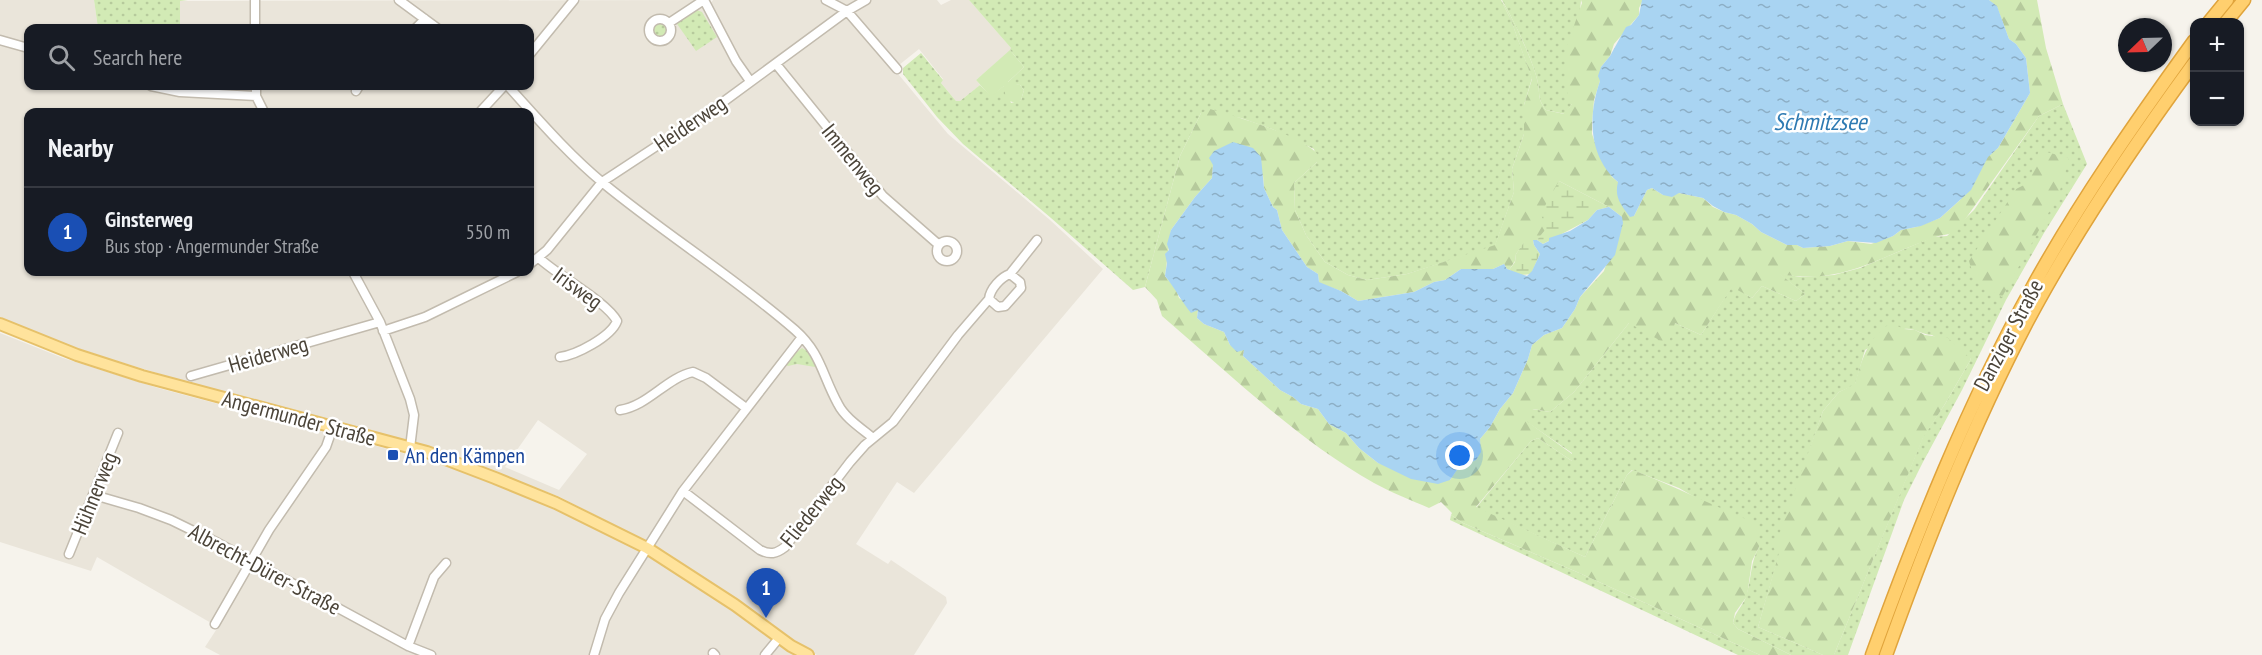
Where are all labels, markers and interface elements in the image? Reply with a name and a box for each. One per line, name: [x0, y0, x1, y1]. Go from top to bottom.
north arrow: [2118, 18, 2172, 72]
map controls: [2190, 18, 2244, 126]
button: +: [2190, 18, 2244, 72]
search box: [24, 24, 534, 90]
icon: search: [45, 41, 78, 74]
text: Search here: [93, 43, 182, 71]
button: −: [2190, 72, 2244, 126]
street label: Heiderweg: [648, 89, 732, 157]
water label: Schmitzsee: [1773, 106, 1869, 137]
street label: Immenweg: [816, 118, 890, 200]
text: Nearby: [48, 131, 113, 164]
text: Ginsterweg: [105, 205, 193, 233]
text: 1: [63, 219, 72, 245]
text: 550 m: [466, 219, 510, 245]
text: Bus stop · Angermunder Straße: [105, 233, 319, 259]
street label: Irisweg: [548, 261, 608, 315]
street label: Danziger Straße: [1967, 275, 2049, 395]
street label: Heiderweg: [225, 329, 311, 379]
street label: Angermunder Straße: [219, 384, 379, 452]
place label: An den Kämpen: [405, 441, 525, 469]
your location: [1445, 441, 1474, 470]
street label: Hühnerweg: [65, 447, 123, 539]
marker: An den Kämpen: [386, 448, 400, 462]
street label: Fliederweg: [774, 470, 848, 552]
street label: Albrecht-Dürer-Straße: [184, 517, 346, 621]
pin: 1: [746, 568, 786, 618]

